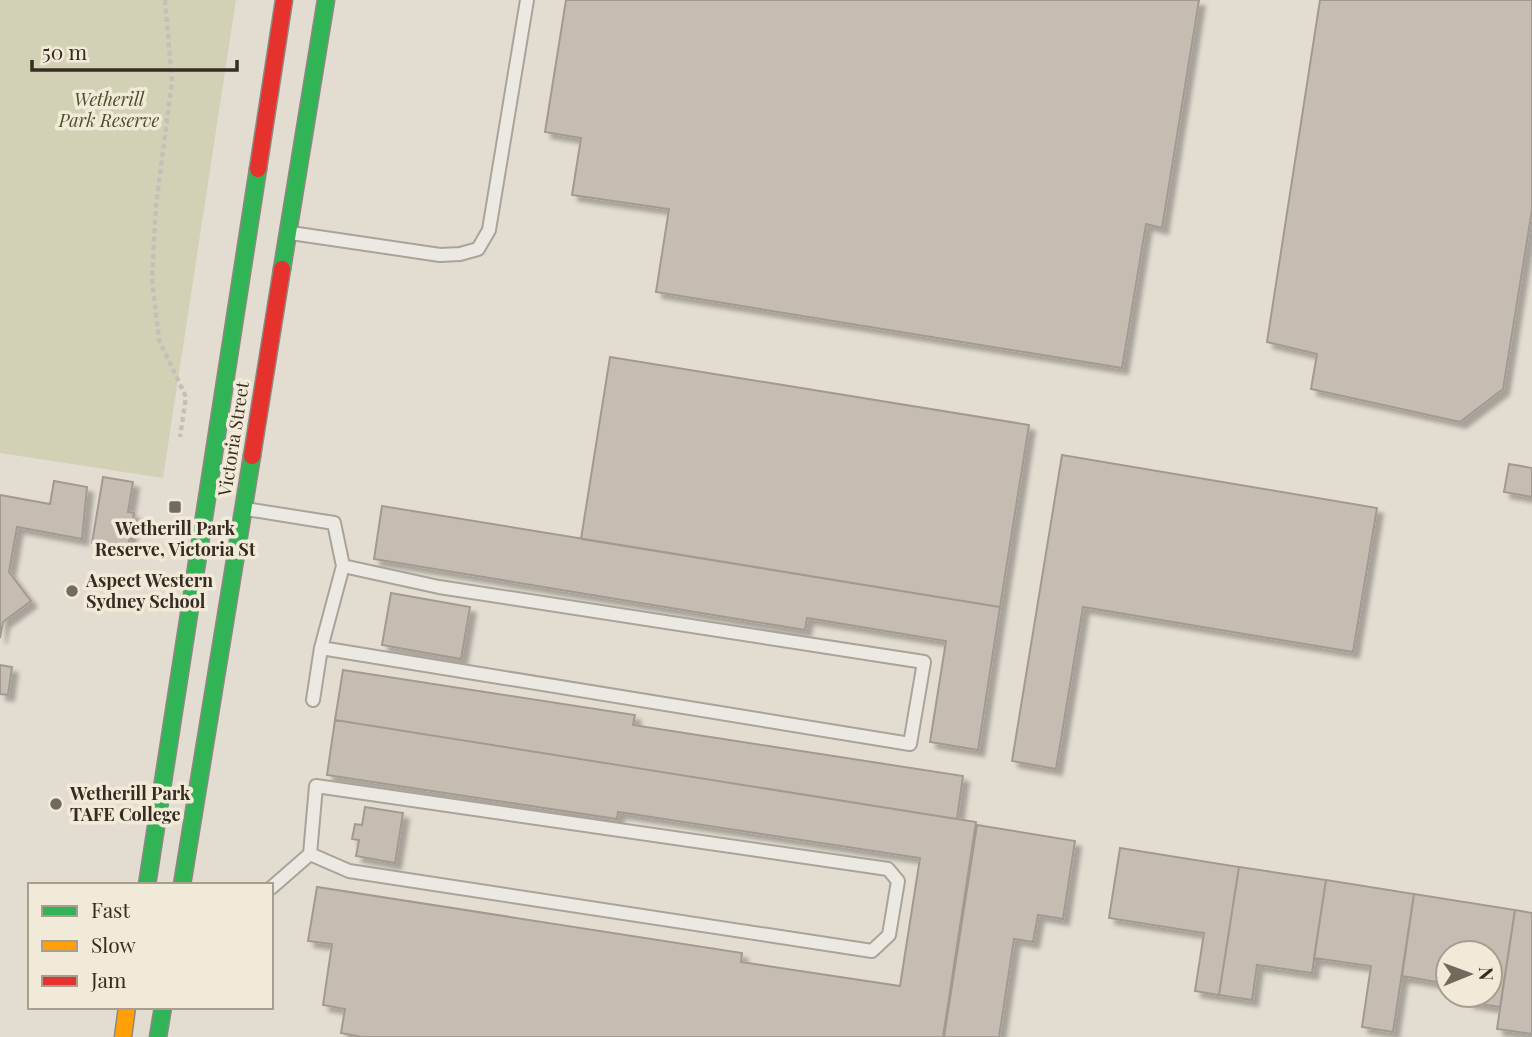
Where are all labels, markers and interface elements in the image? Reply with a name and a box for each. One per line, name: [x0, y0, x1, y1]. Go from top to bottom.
scale bar: [32, 28, 236, 72]
text: 50 m: [42, 37, 88, 65]
park label: Wetherill Park Reserve: [58, 87, 160, 132]
street label: Victoria Street: [212, 379, 254, 499]
marker: Wetherill Park Reserve, Victoria St: [167, 499, 183, 515]
place label: Wetherill Park Reserve, Victoria St: [95, 516, 256, 561]
place label: Aspect Western Sydney School: [85, 568, 213, 613]
marker: Aspect Western Sydney School: [64, 583, 80, 599]
place label: Wetherill Park TAFE College: [69, 781, 191, 826]
marker: Wetherill Park TAFE College: [48, 796, 64, 812]
legend: [28, 883, 273, 1009]
text: Fast: [91, 895, 130, 923]
text: Slow: [91, 930, 136, 958]
north arrow: [1434, 939, 1504, 1009]
text: Jam: [90, 965, 127, 993]
text: N: [1474, 967, 1500, 981]

